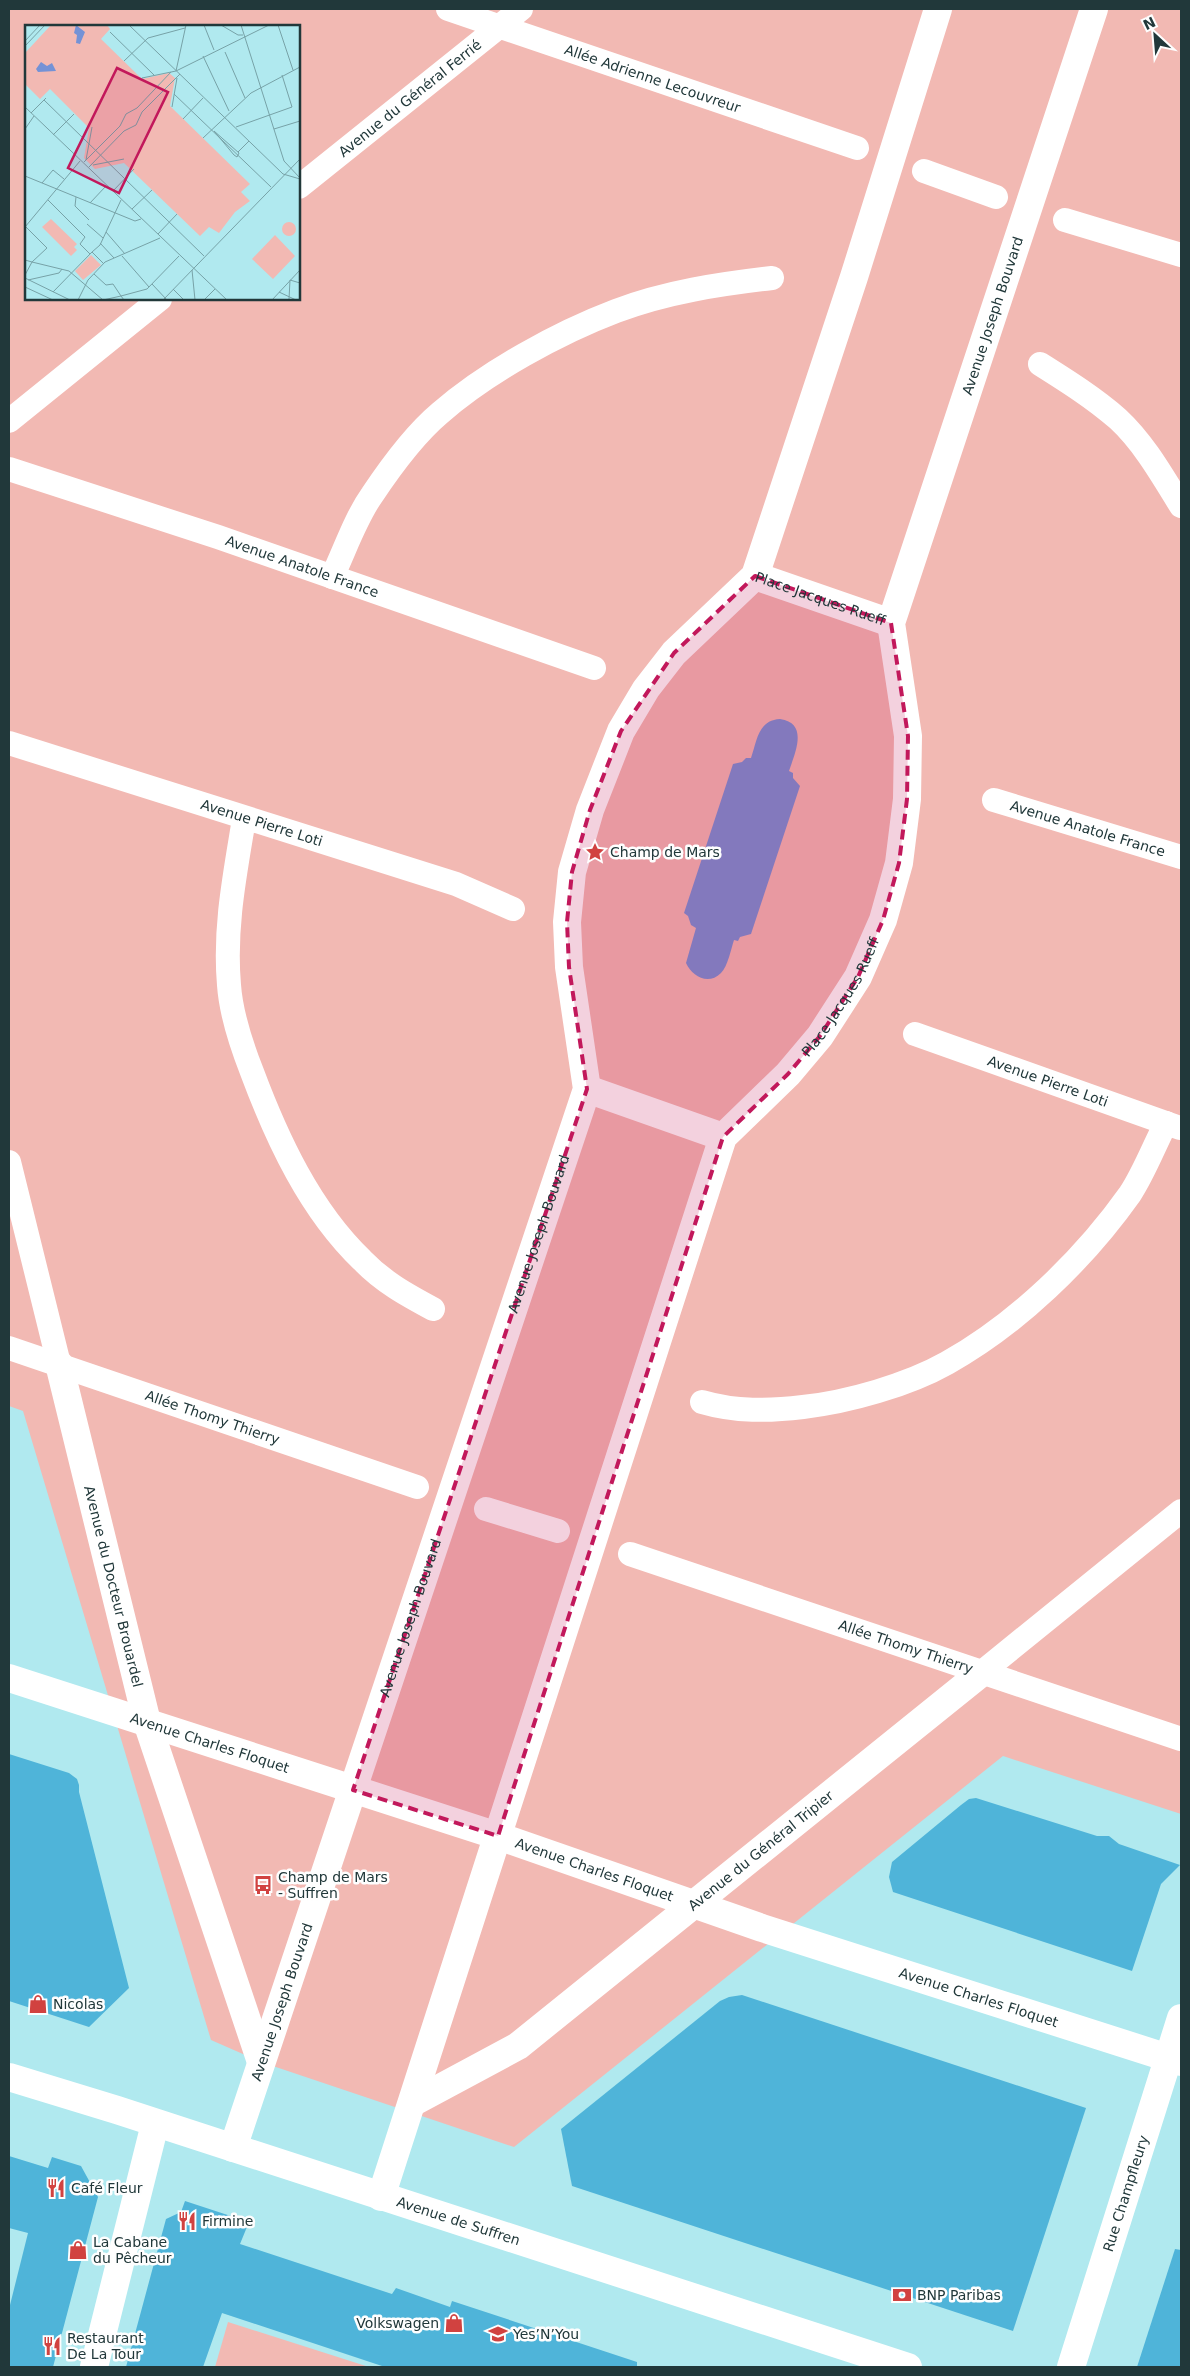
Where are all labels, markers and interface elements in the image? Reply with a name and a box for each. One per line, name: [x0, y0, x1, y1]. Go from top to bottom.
north arrow: [1130, 10, 1180, 60]
text: N: [1141, 14, 1158, 33]
inset map: [25, 25, 300, 300]
street label: Avenue du Général Ferrié: [335, 36, 484, 160]
street label: Allée Adrienne Lecouvreur: [562, 41, 743, 116]
street label: Avenue Joseph Bouvard: [959, 235, 1026, 397]
street label: Avenue Anatole France: [223, 532, 381, 600]
street label: Place Jacques Rueff: [753, 569, 888, 629]
street label: Avenue Pierre Loti: [199, 796, 325, 849]
street label: Avenue Anatole France: [1008, 797, 1167, 860]
place icon: Champ de Mars: [584, 841, 606, 863]
place label: Champ de Mars: [610, 844, 720, 860]
street label: Place Jacques Rueff: [798, 935, 882, 1060]
street label: Avenue Pierre Loti: [985, 1052, 1110, 1110]
street label: Avenue Joseph Bouvard: [505, 1153, 572, 1315]
street label: Allée Thomy Thierry: [143, 1387, 282, 1448]
street label: Avenue du Docteur Brouardel: [81, 1484, 146, 1689]
street label: Avenue Joseph Bouvard: [376, 1537, 444, 1699]
street label: Allée Thomy Thierry: [836, 1617, 975, 1677]
street label: Avenue Charles Floquet: [128, 1710, 292, 1776]
street label: Avenue du Général Tripier: [685, 1787, 837, 1914]
street label: Avenue Charles Floquet: [513, 1835, 676, 1905]
place label: Champ de Mars - Suffren: [278, 1869, 388, 1901]
bus stop icon: Champ de Mars - Suffren: [252, 1874, 274, 1896]
street label: Avenue Joseph Bouvard: [248, 1921, 316, 2083]
street label: Avenue Charles Floquet: [897, 1964, 1061, 2030]
shop icon: Nicolas: [27, 1993, 49, 2015]
place label: Nicolas: [53, 1996, 103, 2012]
street label: Rue Champfleury: [1100, 2133, 1152, 2254]
restaurant icon: Café Fleur: [45, 2177, 67, 2199]
place label: Café Fleur: [71, 2180, 143, 2196]
street label: Avenue de Suffren: [395, 2193, 522, 2248]
restaurant icon: Firmine: [176, 2210, 198, 2232]
place label: Firmine: [202, 2213, 253, 2229]
place label: La Cabane du Pêcheur: [93, 2234, 172, 2266]
shop icon: La Cabane du Pêcheur: [67, 2239, 89, 2261]
bank icon: BNP Paribas: [891, 2284, 913, 2306]
place label: BNP Paribas: [917, 2287, 1001, 2303]
shop icon: Volkswagen: [443, 2312, 465, 2334]
place label: Volkswagen: [356, 2315, 439, 2331]
school or university icon: Yes’N’You: [487, 2323, 509, 2345]
place label: Yes’N’You: [512, 2326, 579, 2342]
place label: Restaurant De La Tour: [67, 2330, 144, 2362]
restaurant icon: Restaurant De La Tour: [41, 2335, 63, 2357]

